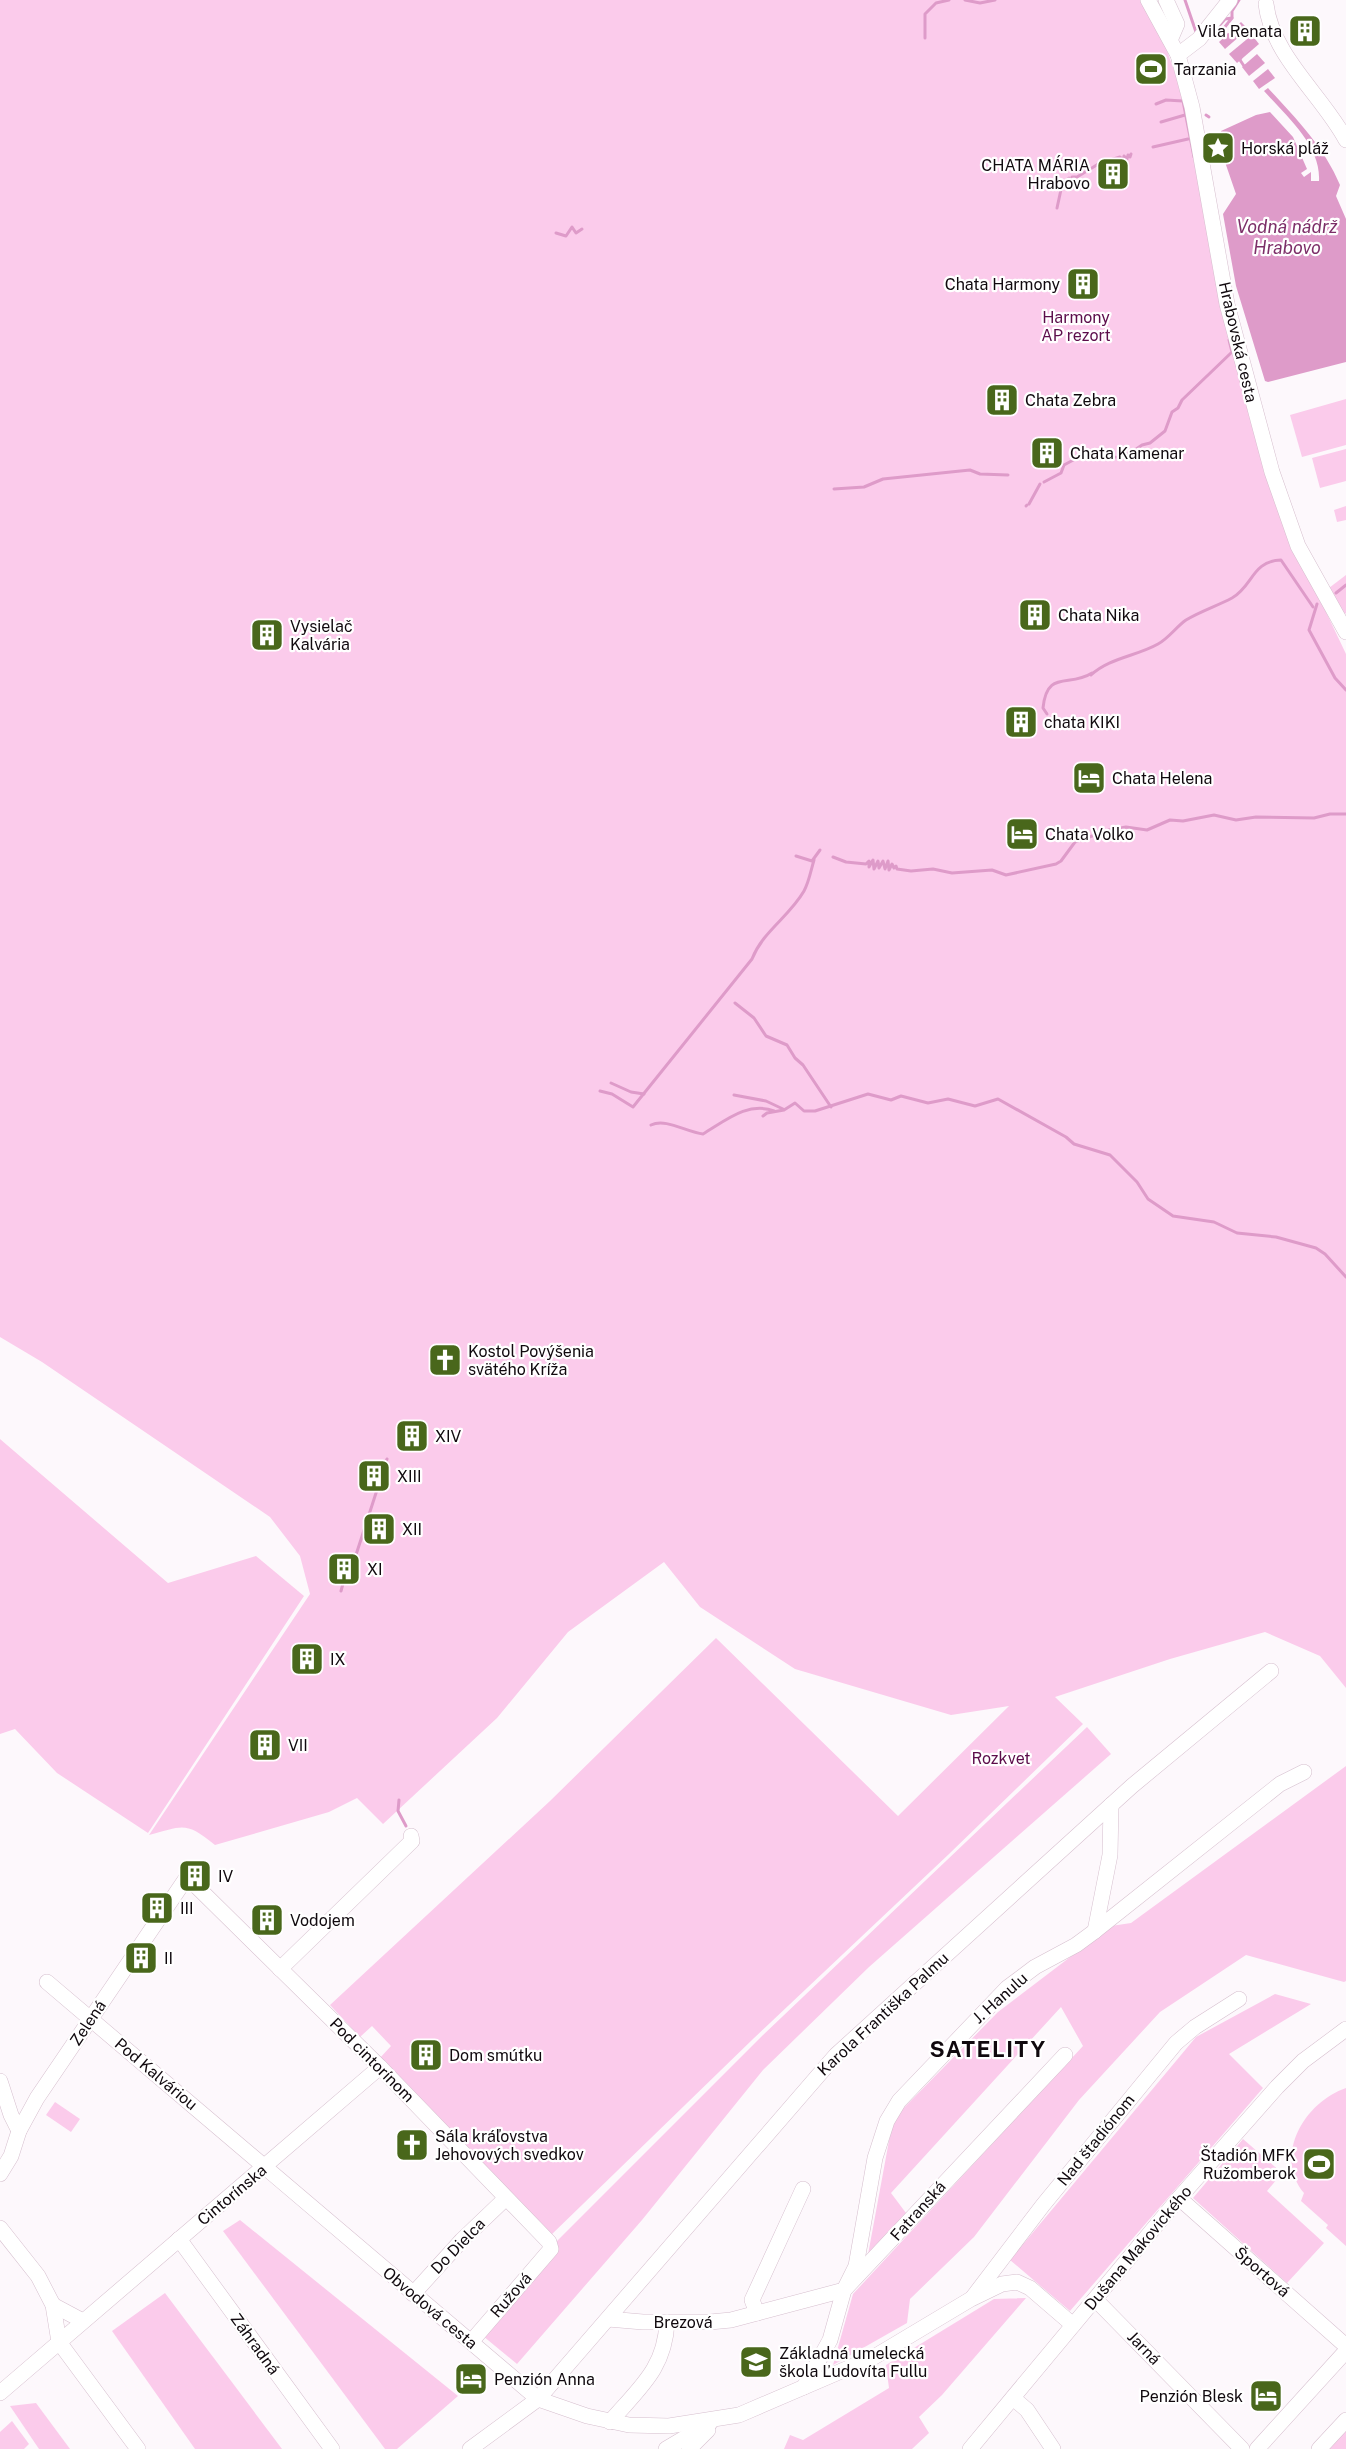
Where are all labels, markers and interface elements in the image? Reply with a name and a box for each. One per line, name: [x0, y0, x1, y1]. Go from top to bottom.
building icon: Vila Renata: [1287, 13, 1323, 49]
place label: Vila Renata: [1197, 22, 1282, 41]
sports icon: Tarzania: [1133, 51, 1169, 87]
place label: Tarzania: [1174, 60, 1236, 79]
place icon: Horská pláž: [1200, 130, 1236, 166]
place label: Horská pláž: [1241, 139, 1329, 158]
place label: CHATA MÁRIA Hrabovo: [981, 155, 1090, 193]
building icon: CHATA MÁRIA Hrabovo: [1095, 156, 1131, 192]
water label: Vodná nádrž Hrabovo: [1237, 216, 1338, 258]
building icon: Chata Harmony: [1065, 266, 1101, 302]
place label: Chata Harmony: [945, 275, 1060, 294]
street label: Hrabovská cesta: [1215, 280, 1261, 404]
park label: Harmony AP rezort: [1041, 308, 1111, 345]
building icon: Chata Zebra: [984, 382, 1020, 418]
place label: Chata Zebra: [1025, 391, 1116, 410]
building icon: Chata Kamenar: [1029, 435, 1065, 471]
place label: Chata Kamenar: [1070, 444, 1184, 463]
building icon: Chata Nika: [1017, 597, 1053, 633]
place label: Chata Nika: [1058, 606, 1139, 625]
building icon: Vysielač Kalvária: [249, 617, 285, 653]
place label: Vysielač Kalvária: [290, 617, 353, 654]
building icon: chata KIKI: [1003, 704, 1039, 740]
place label: chata KIKI: [1044, 713, 1120, 732]
hotel icon: Chata Helena: [1071, 760, 1107, 796]
place label: Chata Helena: [1112, 769, 1212, 788]
hotel icon: Chata Volko: [1004, 816, 1040, 852]
place label: Chata Volko: [1045, 825, 1134, 844]
church icon: Kostol Povýšenia svätého Kríža: [427, 1342, 463, 1378]
place label: Kostol Povýšenia svätého Kríža: [468, 1342, 594, 1379]
building icon: XIV: [394, 1418, 430, 1454]
place label: XIV: [435, 1427, 462, 1446]
building icon: XIII: [356, 1458, 392, 1494]
place label: XIII: [397, 1467, 422, 1486]
building icon: XII: [361, 1511, 397, 1547]
place label: XII: [402, 1520, 422, 1539]
building icon: XI: [326, 1551, 362, 1587]
place label: XI: [367, 1560, 383, 1579]
building icon: IX: [289, 1641, 325, 1677]
place label: IX: [330, 1650, 346, 1669]
building icon: VII: [247, 1727, 283, 1763]
place label: VII: [288, 1736, 308, 1755]
park label: Rozkvet: [971, 1749, 1031, 1768]
building icon: IV: [177, 1858, 213, 1894]
place label: IV: [218, 1867, 234, 1886]
building icon: III: [139, 1890, 175, 1926]
place label: III: [180, 1899, 194, 1918]
building icon: Vodojem: [249, 1902, 285, 1938]
place label: Vodojem: [290, 1911, 355, 1930]
building icon: II: [123, 1940, 159, 1976]
street label: Karola Františka Palmu: [814, 1948, 952, 2080]
place label: II: [164, 1949, 173, 1968]
street label: J. Hanulu: [969, 1969, 1031, 2027]
street label: Zelená: [66, 1997, 110, 2049]
street label: Pod cintorínom: [326, 2014, 418, 2106]
street label: Pod Kalváriou: [111, 2034, 201, 2114]
district label: SATELITY: [929, 2036, 1047, 2062]
building icon: Dom smútku: [408, 2037, 444, 2073]
place label: Dom smútku: [449, 2046, 542, 2065]
street label: Nad štadiónom: [1053, 2090, 1139, 2190]
church icon: Sála kráľovstva Jehovových svedkov: [394, 2127, 430, 2163]
place label: Sála kráľovstva Jehovových svedkov: [435, 2127, 584, 2164]
place label: Štadión MFK Ružomberok: [1200, 2145, 1296, 2183]
sports icon: Štadión MFK Ružomberok: [1301, 2146, 1337, 2182]
street label: Cintorínska: [194, 2161, 270, 2229]
street label: Fatranská: [886, 2177, 950, 2245]
street label: Dušana Makovického: [1080, 2182, 1196, 2314]
street label: Do Dielca: [427, 2214, 489, 2278]
street label: Športová: [1231, 2242, 1294, 2301]
street label: Obvodová cesta: [379, 2263, 481, 2353]
street label: Ružová: [486, 2269, 536, 2321]
street label: Záhradná: [226, 2310, 284, 2378]
street label: Brezová: [654, 2313, 712, 2332]
street label: Jarná: [1123, 2327, 1165, 2369]
school or university icon: Základná umelecká škola Ľudovíta Fullu: [738, 2344, 774, 2380]
place label: Základná umelecká škola Ľudovíta Fullu: [779, 2344, 927, 2381]
hotel icon: Penzión Anna: [453, 2361, 489, 2397]
place label: Penzión Anna: [494, 2370, 595, 2389]
hotel icon: Penzión Blesk: [1248, 2378, 1284, 2414]
place label: Penzión Blesk: [1140, 2387, 1243, 2406]

